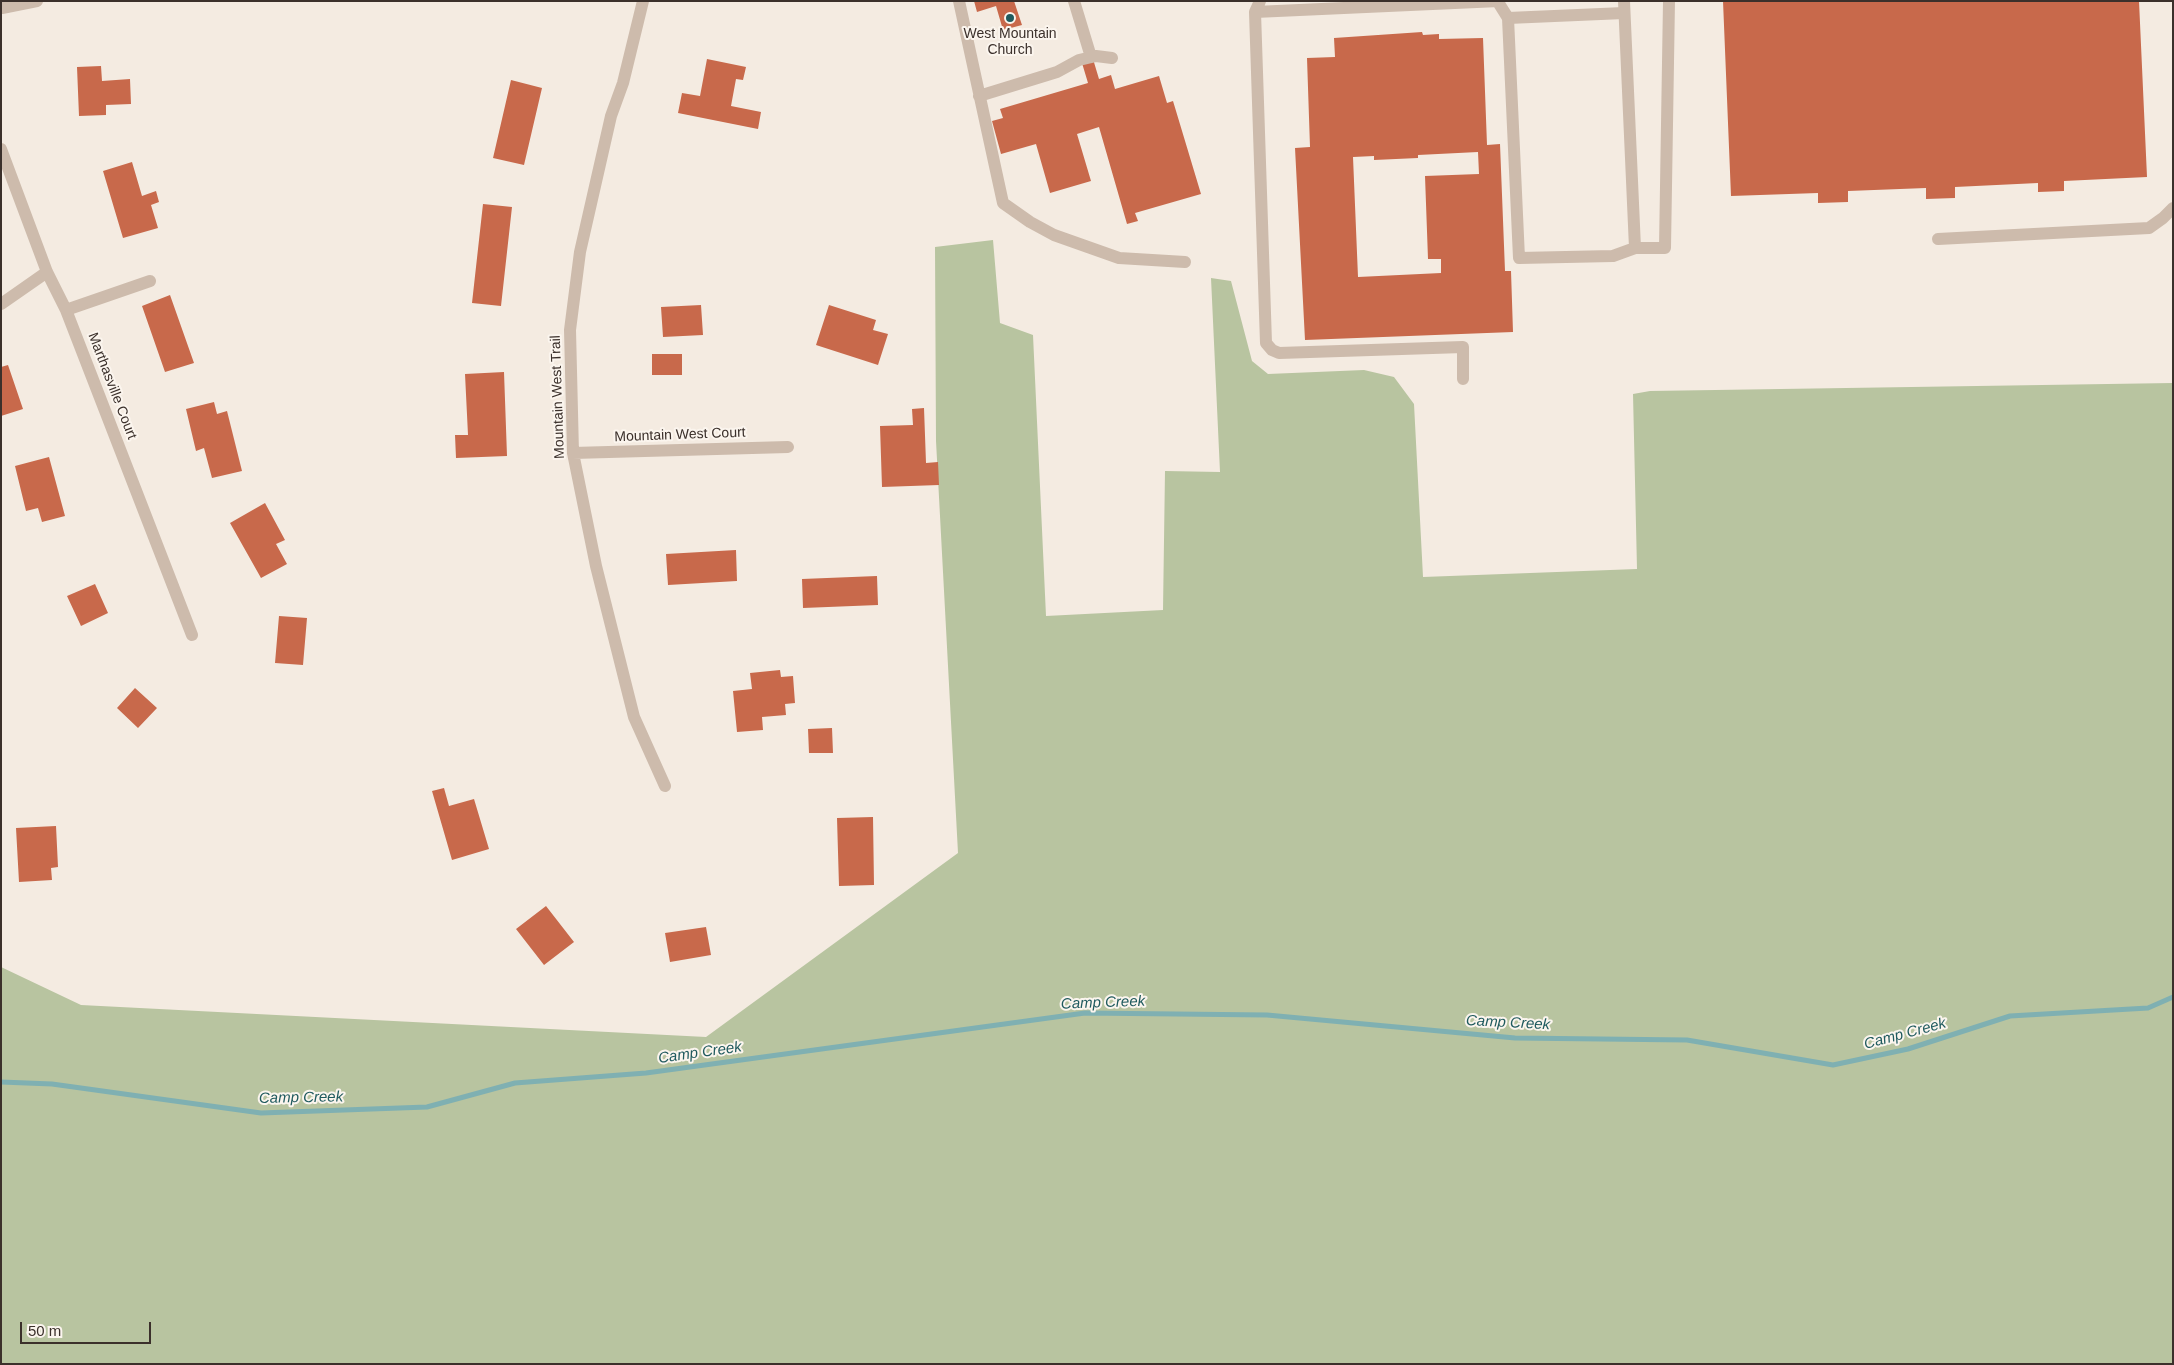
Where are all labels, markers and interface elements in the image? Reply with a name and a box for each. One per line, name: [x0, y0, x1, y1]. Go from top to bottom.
marker: West Mountain Church: [1004, 12, 1016, 24]
place label: West Mountain Church: [963, 26, 1057, 58]
street label: Marthasville Court: [84, 330, 140, 442]
street label: Mountain West Trail: [547, 335, 569, 459]
street label: Mountain West Court: [614, 424, 746, 446]
water label: Camp Creek: [1061, 993, 1145, 1013]
water label: Camp Creek: [1465, 1012, 1551, 1034]
water label: Camp Creek: [1862, 1014, 1948, 1054]
water label: Camp Creek: [657, 1038, 743, 1068]
water label: Camp Creek: [259, 1088, 343, 1108]
scale bar: [22, 1312, 154, 1344]
text: 50 m: [28, 1322, 61, 1339]

